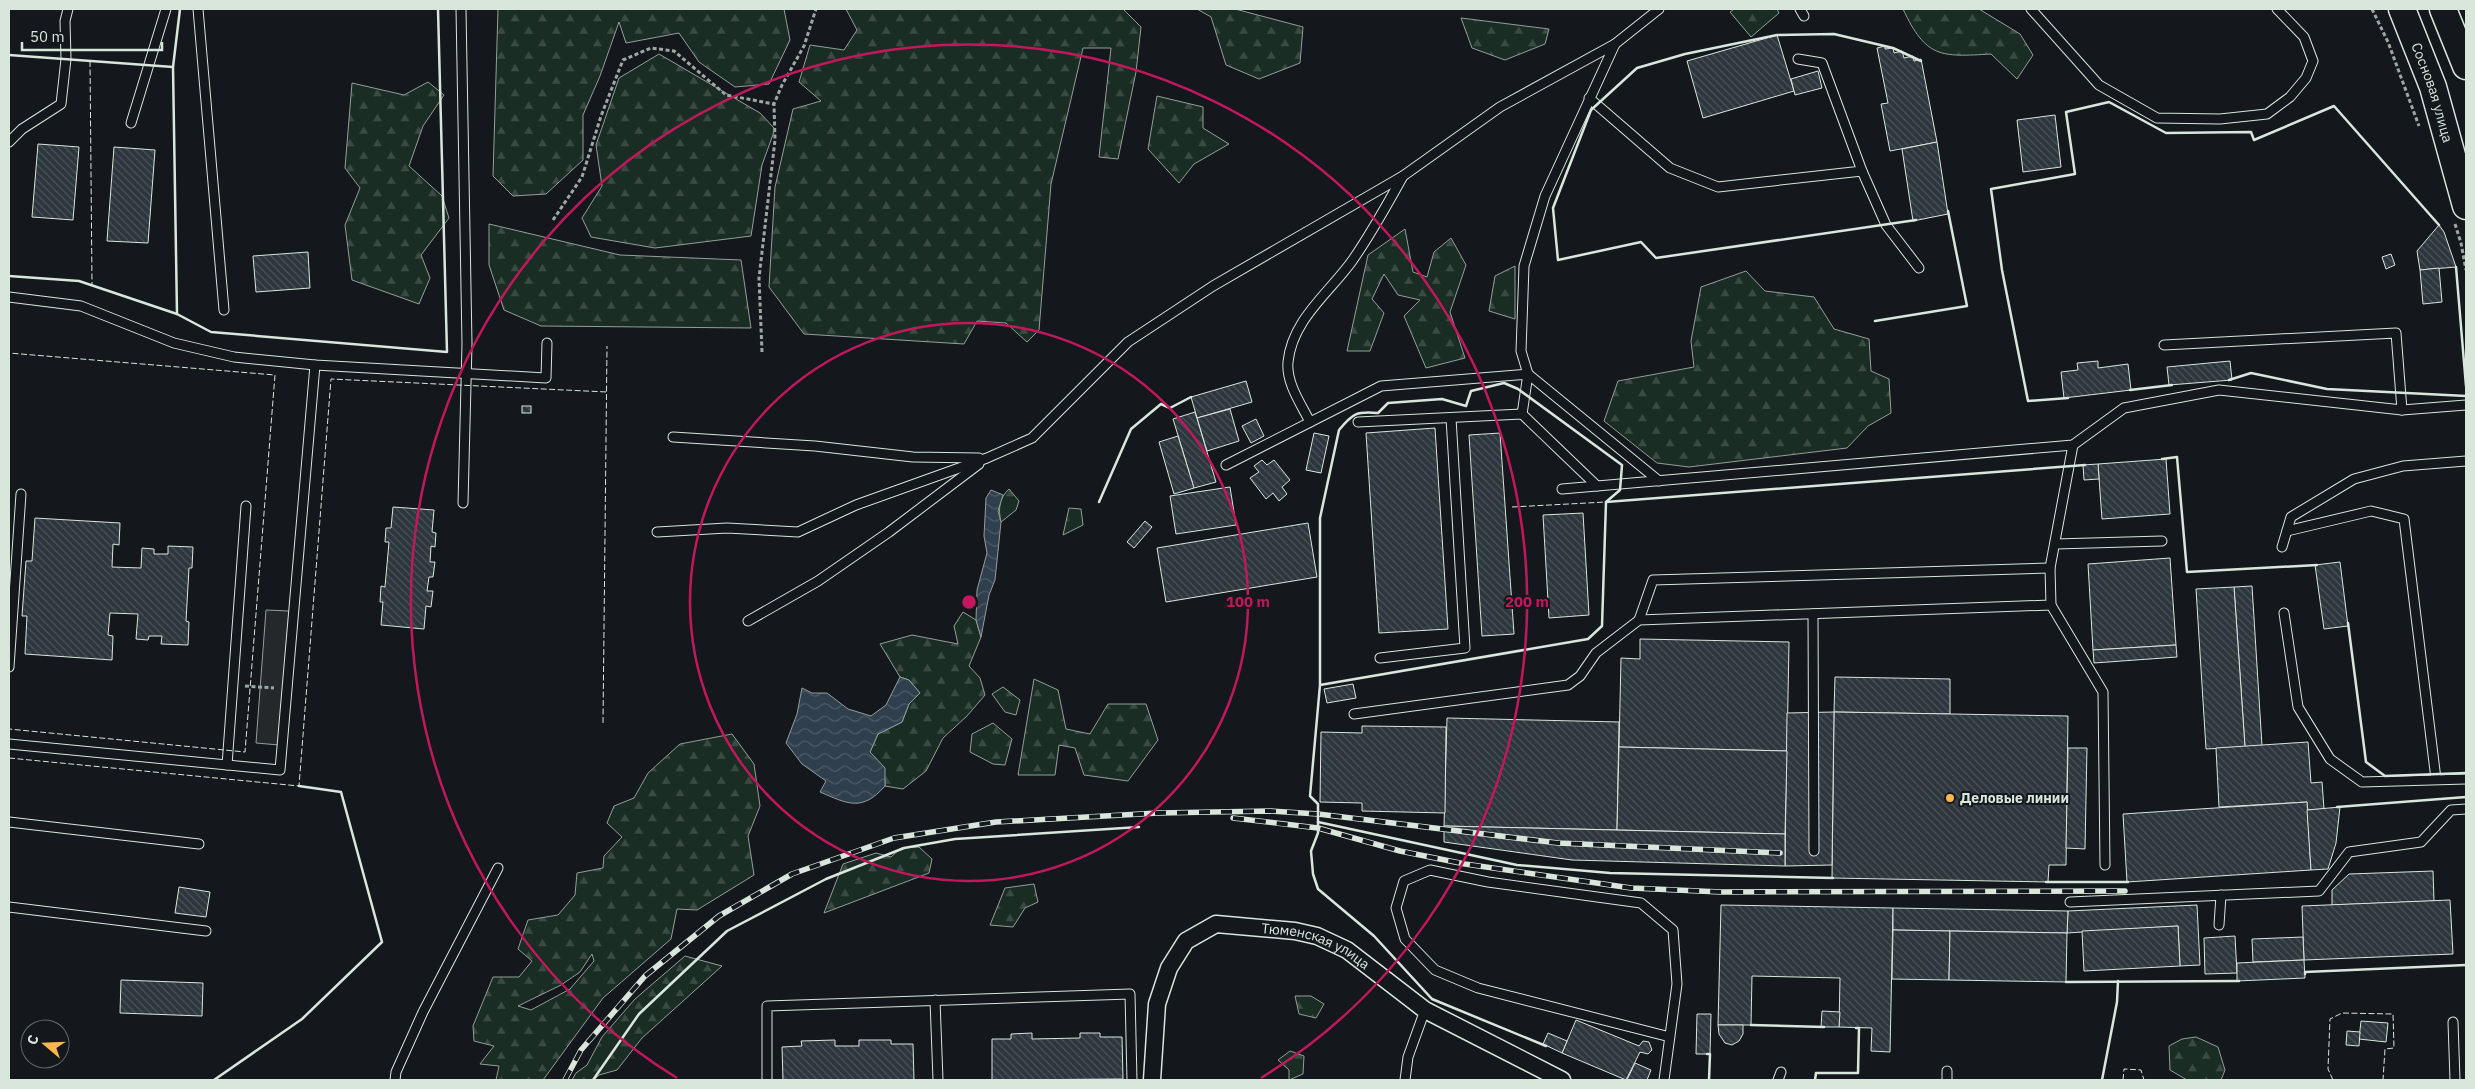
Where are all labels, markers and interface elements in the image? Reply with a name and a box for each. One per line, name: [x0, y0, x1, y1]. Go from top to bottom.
scale bar: [22, 20, 162, 52]
text: 50 m: [30, 27, 65, 46]
street label: Сосновая улица: [2407, 40, 2457, 145]
text: 100 m: [1226, 592, 1270, 611]
text: 200 m: [1505, 592, 1549, 611]
centre of rings: [960, 593, 978, 611]
place label: Деловые линии: [1960, 789, 2069, 807]
marker: Деловые линии: [1944, 792, 1956, 804]
street label: Тюменская улица: [1261, 919, 1374, 974]
north arrow: [20, 1019, 70, 1069]
text: С: [23, 1033, 43, 1047]

